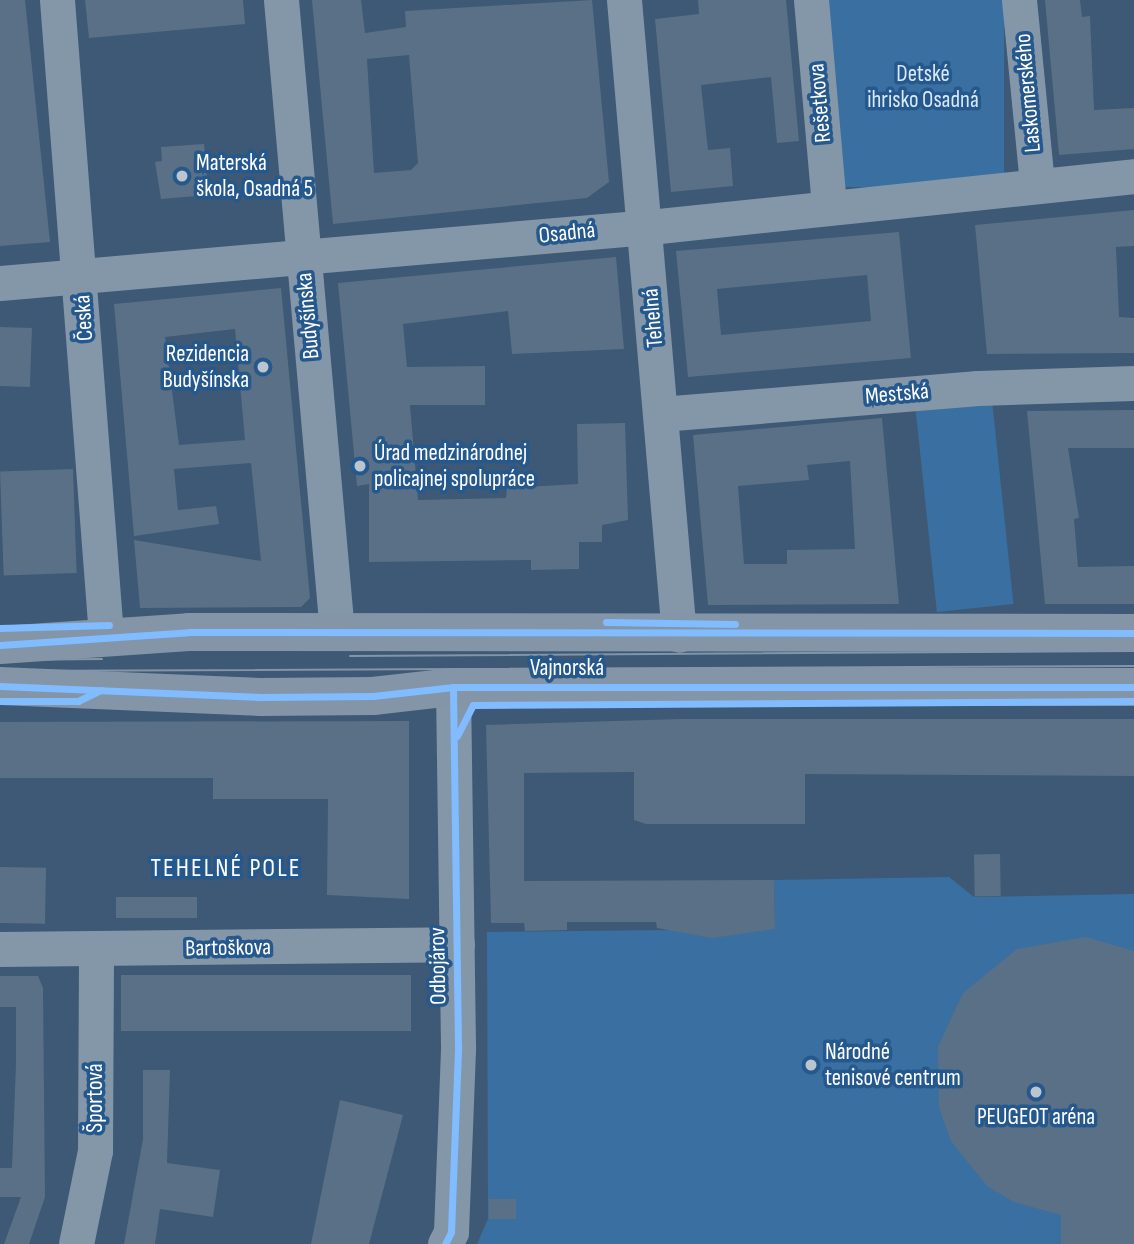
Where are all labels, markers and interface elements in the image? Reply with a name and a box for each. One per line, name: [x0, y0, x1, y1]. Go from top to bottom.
street label: Laskomerského: [1009, 32, 1047, 154]
park label: Detské ihrisko Osadná: [867, 60, 979, 114]
street label: Rešetkova: [803, 62, 837, 144]
place label: Materská škola, Osadná 5: [196, 149, 313, 203]
marker: Materská škola, Osadná 5: [174, 168, 190, 184]
street label: Osadná: [537, 216, 597, 250]
street label: Budyšínska: [290, 272, 326, 360]
street label: Tehelná: [637, 287, 669, 349]
street label: Česká: [69, 294, 99, 342]
place label: Rezidencia Budyšínska: [162, 340, 249, 394]
marker: Rezidencia Budyšínska: [255, 359, 271, 375]
street label: Mestská: [864, 377, 930, 411]
place label: Úrad medzinárodnej policajnej spolupráce: [374, 439, 535, 493]
marker: Úrad medzinárodnej policajnej spolupráce: [352, 458, 368, 474]
street label: Vajnorská: [530, 654, 604, 682]
district label: TEHELNÉ POLE: [152, 853, 300, 885]
street label: Odbojárov: [424, 927, 452, 1005]
street label: Bartoškova: [185, 933, 271, 963]
place label: Národné tenisové centrum: [825, 1038, 961, 1092]
marker: Národné tenisové centrum: [803, 1057, 819, 1073]
street label: Športová: [81, 1063, 109, 1133]
marker: PEUGEOT aréna: [1028, 1084, 1044, 1100]
place label: PEUGEOT aréna: [977, 1103, 1095, 1131]

